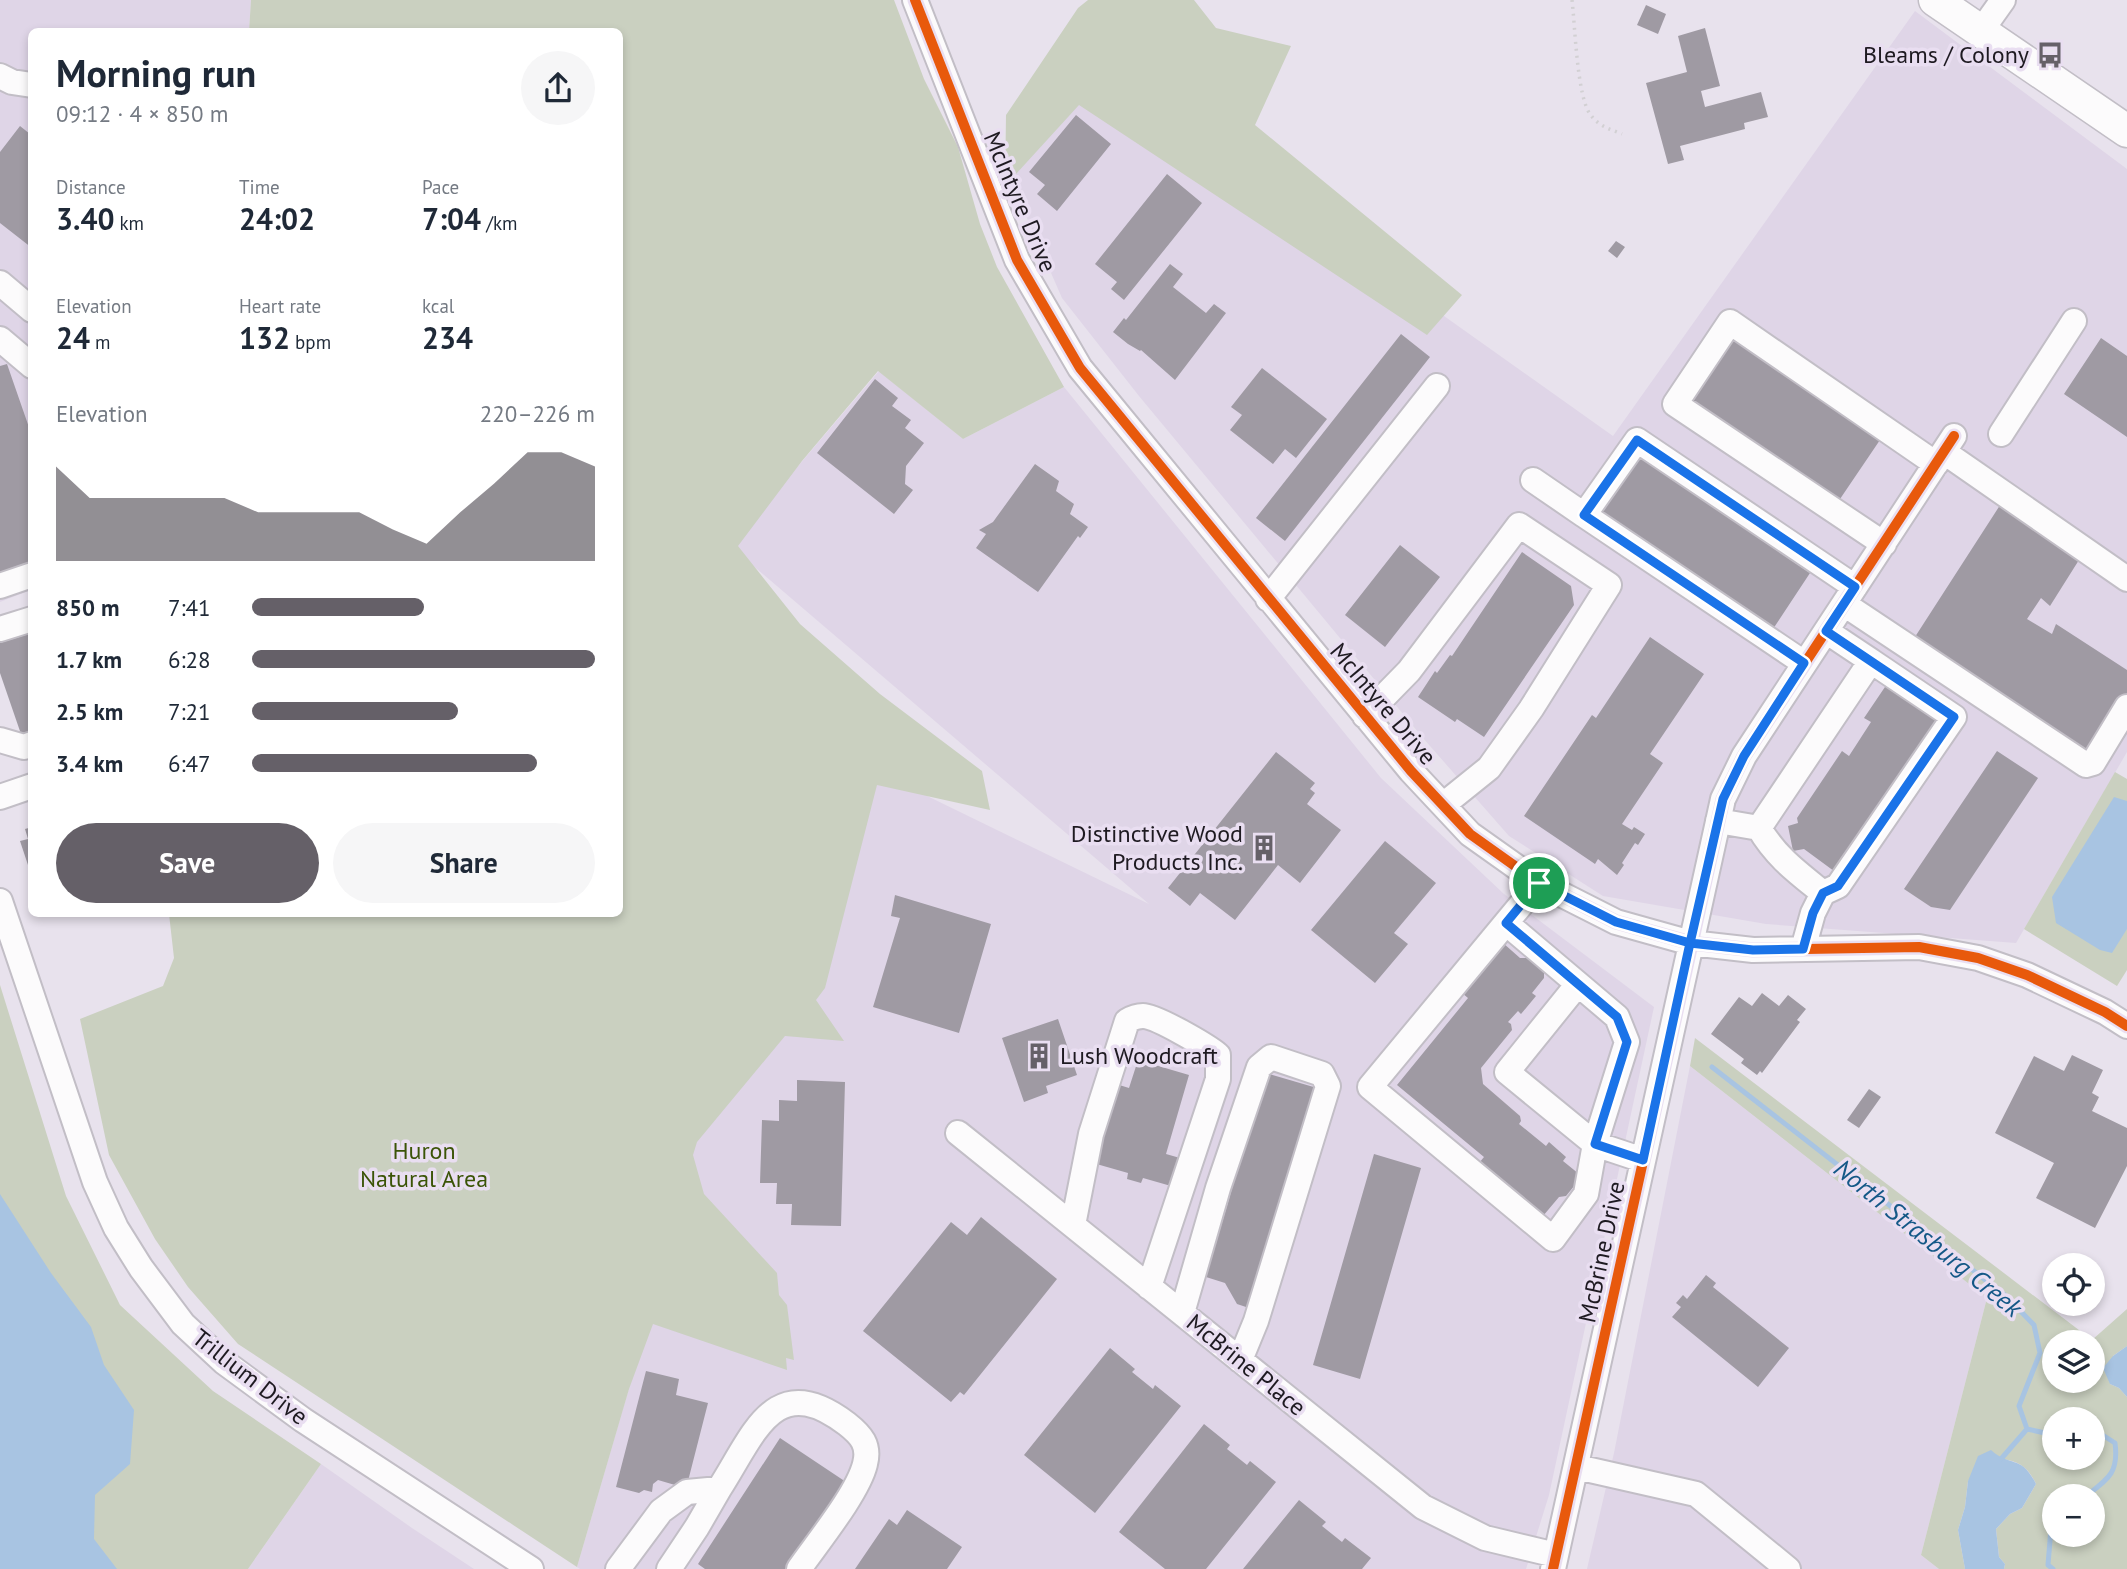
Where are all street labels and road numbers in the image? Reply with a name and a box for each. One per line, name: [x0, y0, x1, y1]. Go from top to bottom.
street label: McIntyre Drive: [977, 127, 1064, 277]
street label: McIntyre Drive: [1323, 636, 1443, 771]
street label: McBrine Drive: [1571, 1178, 1632, 1326]
street label: McBrine Place: [1180, 1307, 1312, 1422]
street label: Trillium Drive: [186, 1322, 314, 1431]

